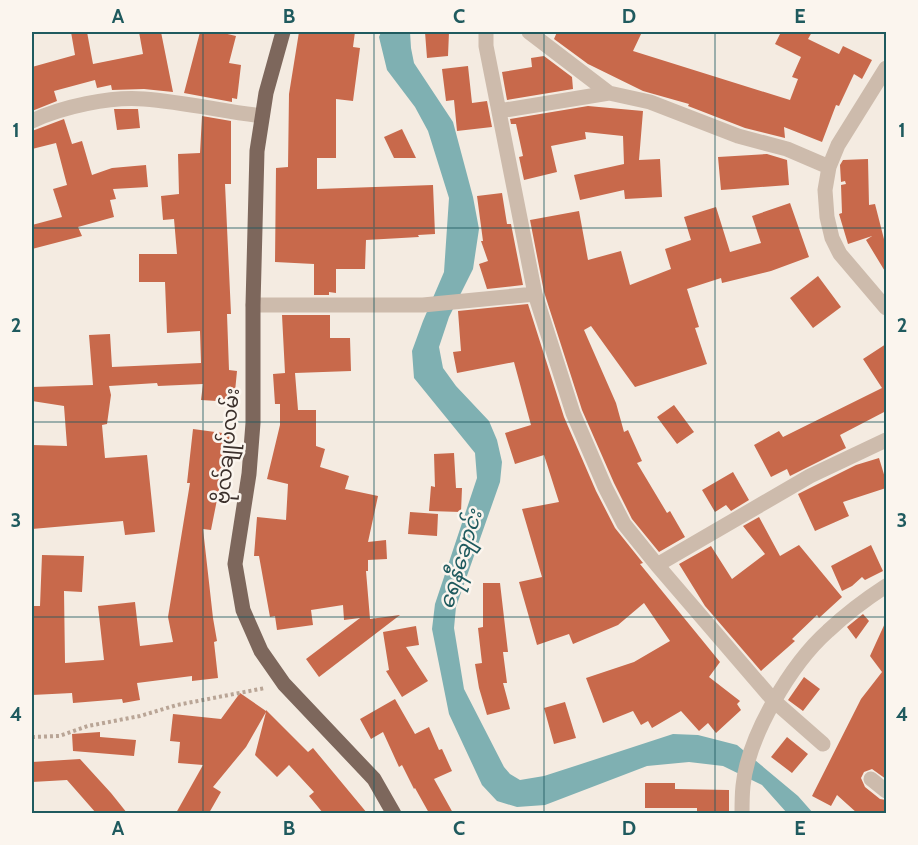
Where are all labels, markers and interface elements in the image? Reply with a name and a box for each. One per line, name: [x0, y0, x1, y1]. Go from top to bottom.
text: A: [112, 4, 125, 28]
text: B: [283, 4, 295, 28]
text: C: [453, 4, 465, 28]
text: D: [622, 4, 636, 28]
text: E: [794, 4, 806, 28]
text: 1: [12, 118, 20, 142]
text: 1: [898, 118, 906, 142]
text: 2: [11, 313, 21, 337]
text: 2: [897, 313, 907, 337]
street label: ဗိုလ်‌ချုပ်‌လမ်း: [208, 387, 249, 505]
water label: ရေနီချောင်း: [431, 504, 492, 613]
text: 3: [11, 508, 21, 532]
text: 3: [897, 508, 907, 532]
text: 4: [10, 702, 22, 726]
text: 4: [896, 702, 908, 726]
text: A: [112, 816, 125, 840]
text: B: [283, 816, 295, 840]
text: C: [453, 816, 465, 840]
text: D: [622, 816, 636, 840]
text: E: [794, 816, 806, 840]

